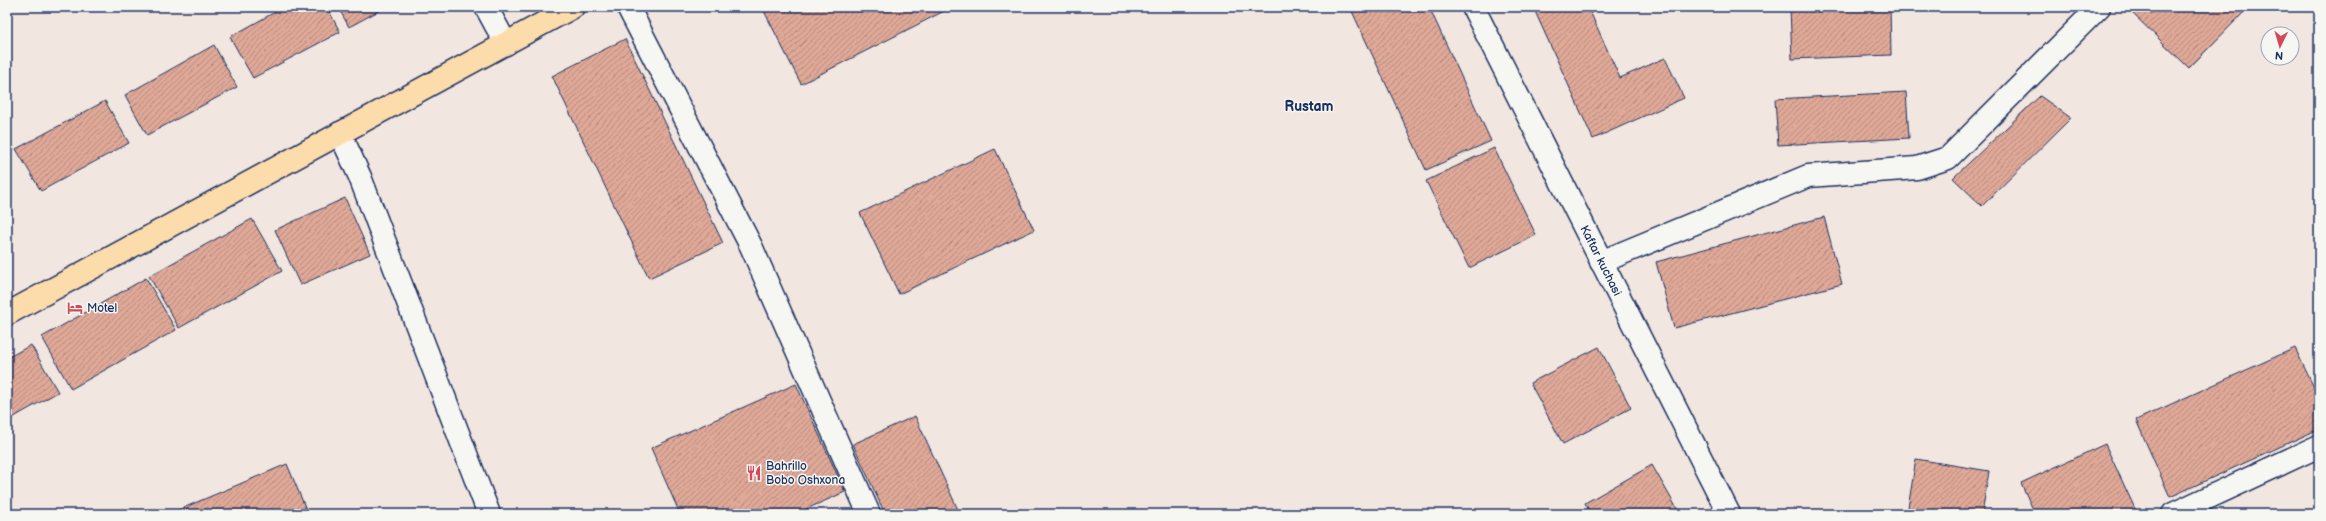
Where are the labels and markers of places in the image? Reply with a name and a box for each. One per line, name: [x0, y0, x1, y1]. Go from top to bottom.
hotel icon: Motel: [66, 299, 84, 317]
place label: Motel: [87, 301, 117, 316]
place label: Bahrillo Bobo Oshxona: [766, 459, 845, 488]
restaurant icon: Bahrillo Bobo Oshxona: [745, 464, 763, 482]

